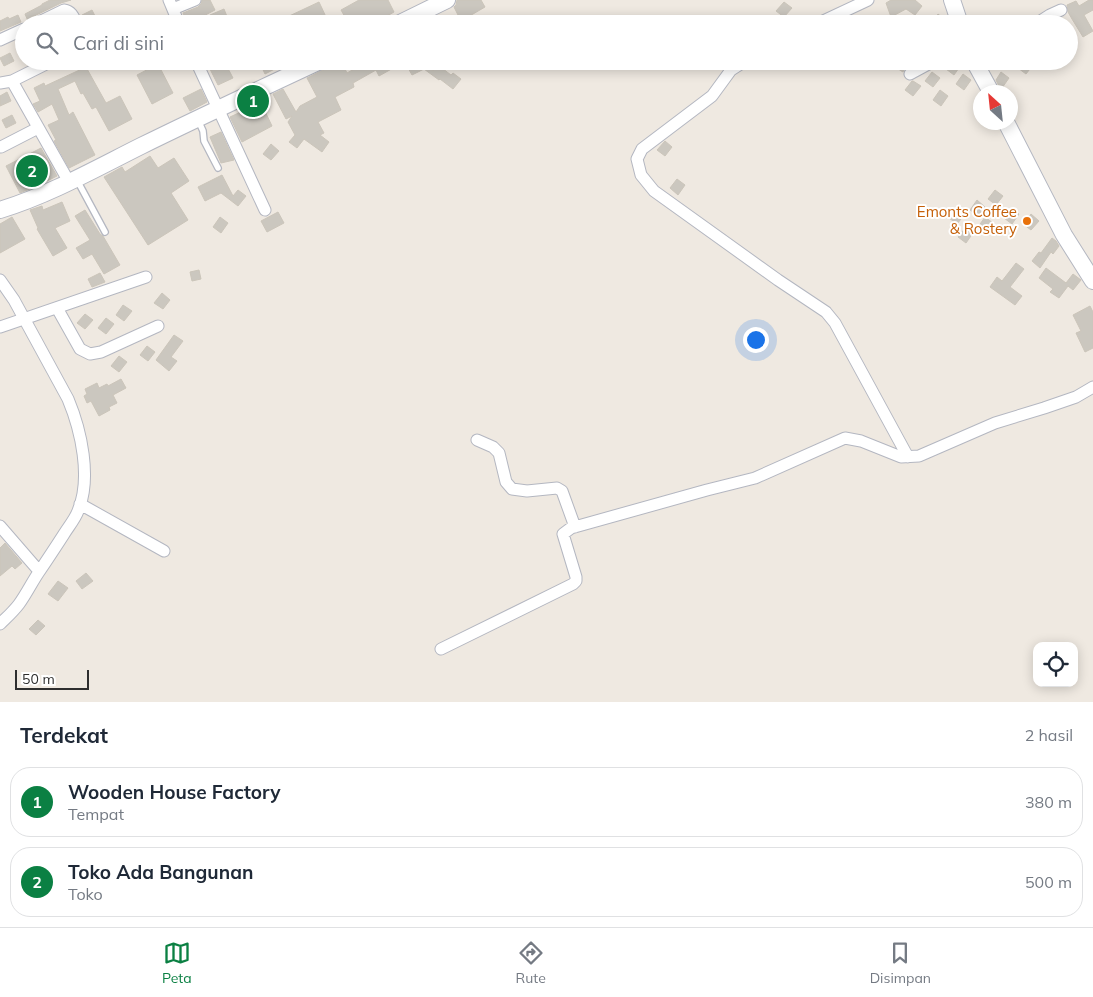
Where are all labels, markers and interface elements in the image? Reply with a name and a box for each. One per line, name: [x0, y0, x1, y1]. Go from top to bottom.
search box: [15, 15, 1078, 70]
icon: search: [33, 29, 61, 57]
text: Cari di sini: [73, 31, 164, 55]
pin: 1: [237, 82, 269, 120]
north arrow: [973, 85, 1018, 130]
pin: 2: [16, 152, 48, 190]
place label: Emonts Coffee & Rostery: [917, 202, 1017, 238]
marker: Emonts Coffee & Rostery: [1021, 215, 1033, 227]
your location: [743, 327, 769, 353]
map controls: [1033, 642, 1078, 687]
button: locate: [1033, 642, 1078, 687]
scale bar: [15, 667, 89, 690]
text: 50 m: [22, 670, 55, 688]
text: Terdekat: [20, 722, 108, 748]
text: 2 hasil: [1025, 725, 1073, 745]
text: Wooden House Factory: [68, 780, 280, 804]
text: 1: [32, 792, 42, 812]
text: 380 m: [1025, 792, 1072, 812]
text: Tempat: [68, 804, 124, 824]
text: Toko Ada Bangunan: [68, 860, 253, 884]
text: 2: [32, 872, 42, 892]
text: 500 m: [1025, 872, 1072, 892]
text: Toko: [68, 884, 103, 904]
tab: Peta: [162, 939, 192, 987]
tab: Rute: [516, 939, 546, 987]
tab: Disimpan: [870, 939, 931, 987]

